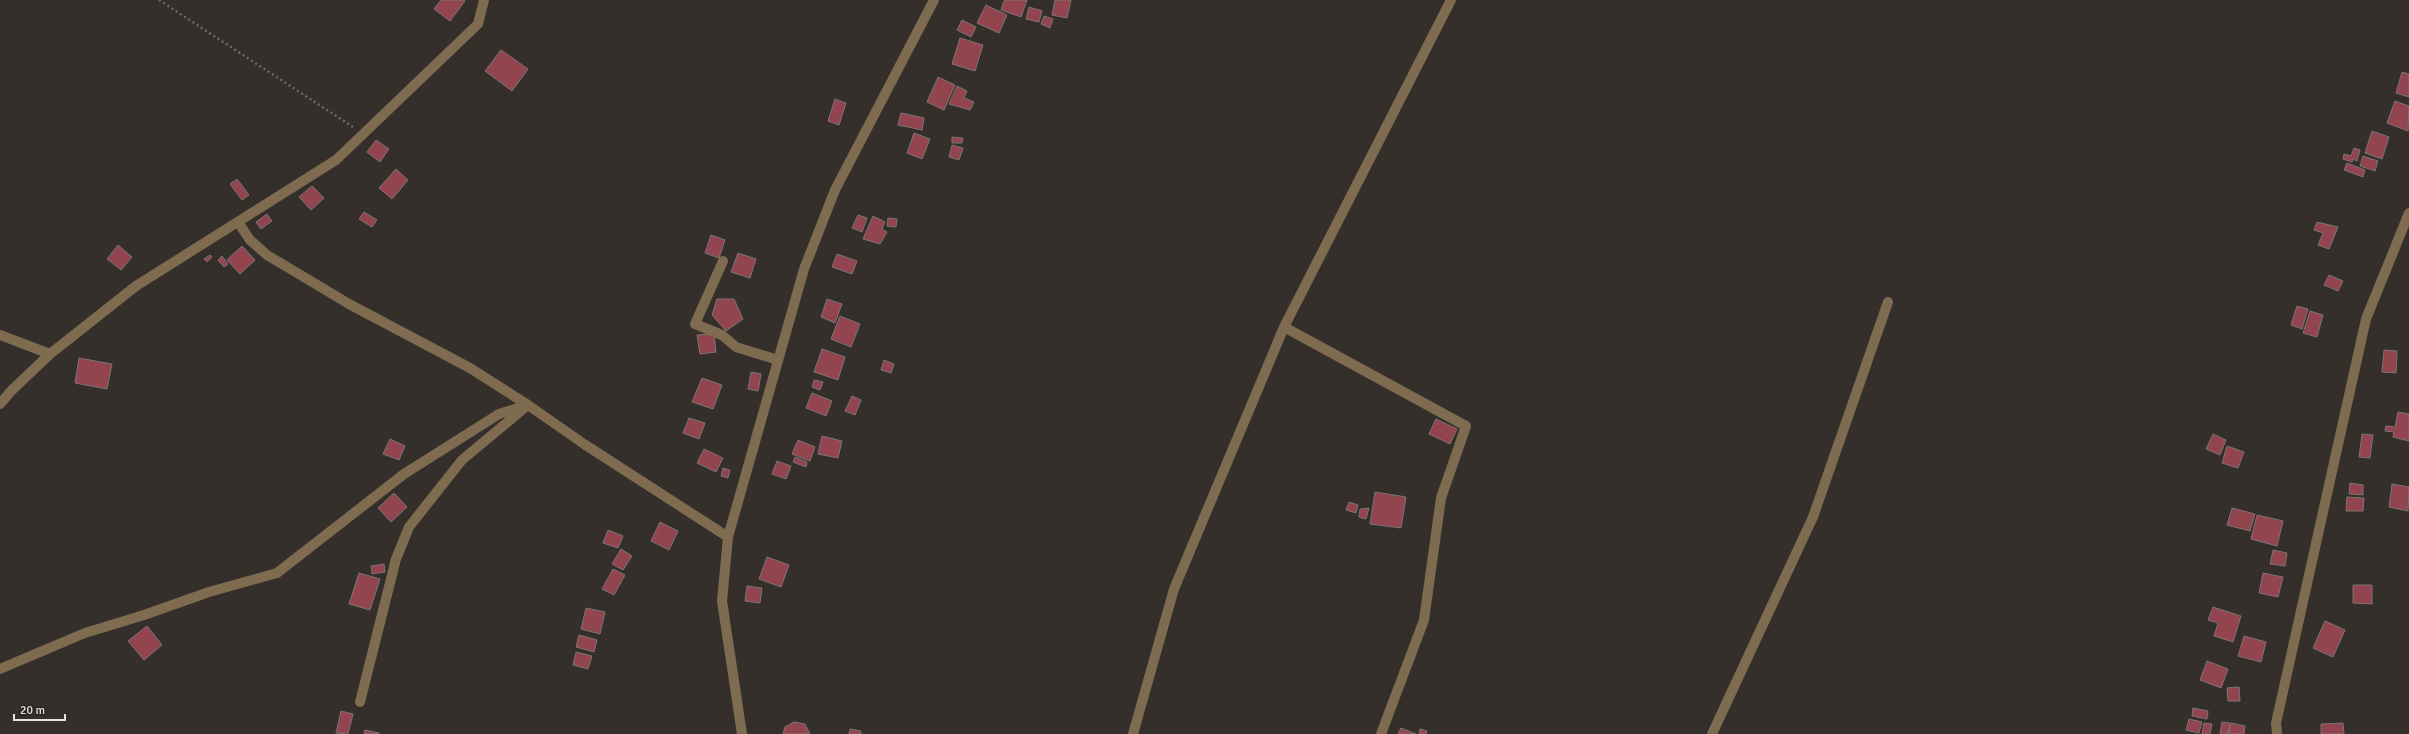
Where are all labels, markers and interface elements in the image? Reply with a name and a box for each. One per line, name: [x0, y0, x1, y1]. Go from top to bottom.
scale bar: [14, 696, 65, 722]
text: 20 m: [20, 703, 45, 718]

